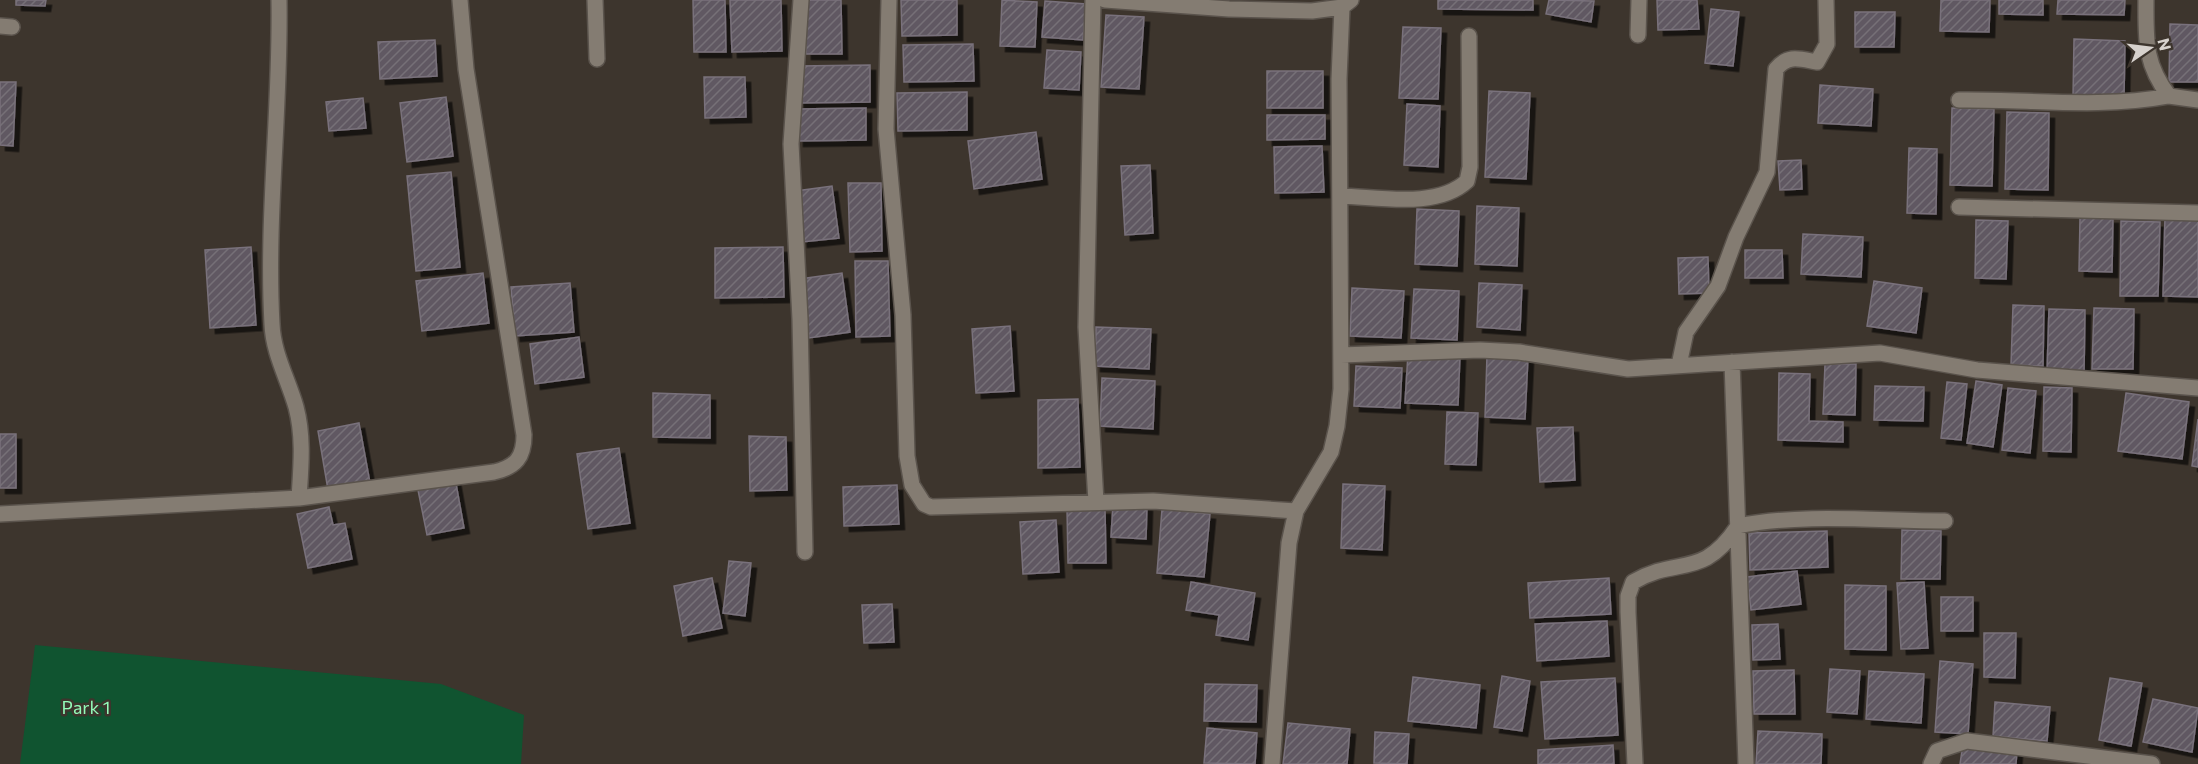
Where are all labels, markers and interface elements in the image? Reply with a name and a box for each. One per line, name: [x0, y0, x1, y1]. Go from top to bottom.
north arrow: [2120, 18, 2180, 78]
text: N: [2154, 36, 2176, 52]
park label: Park 1: [62, 696, 110, 718]

